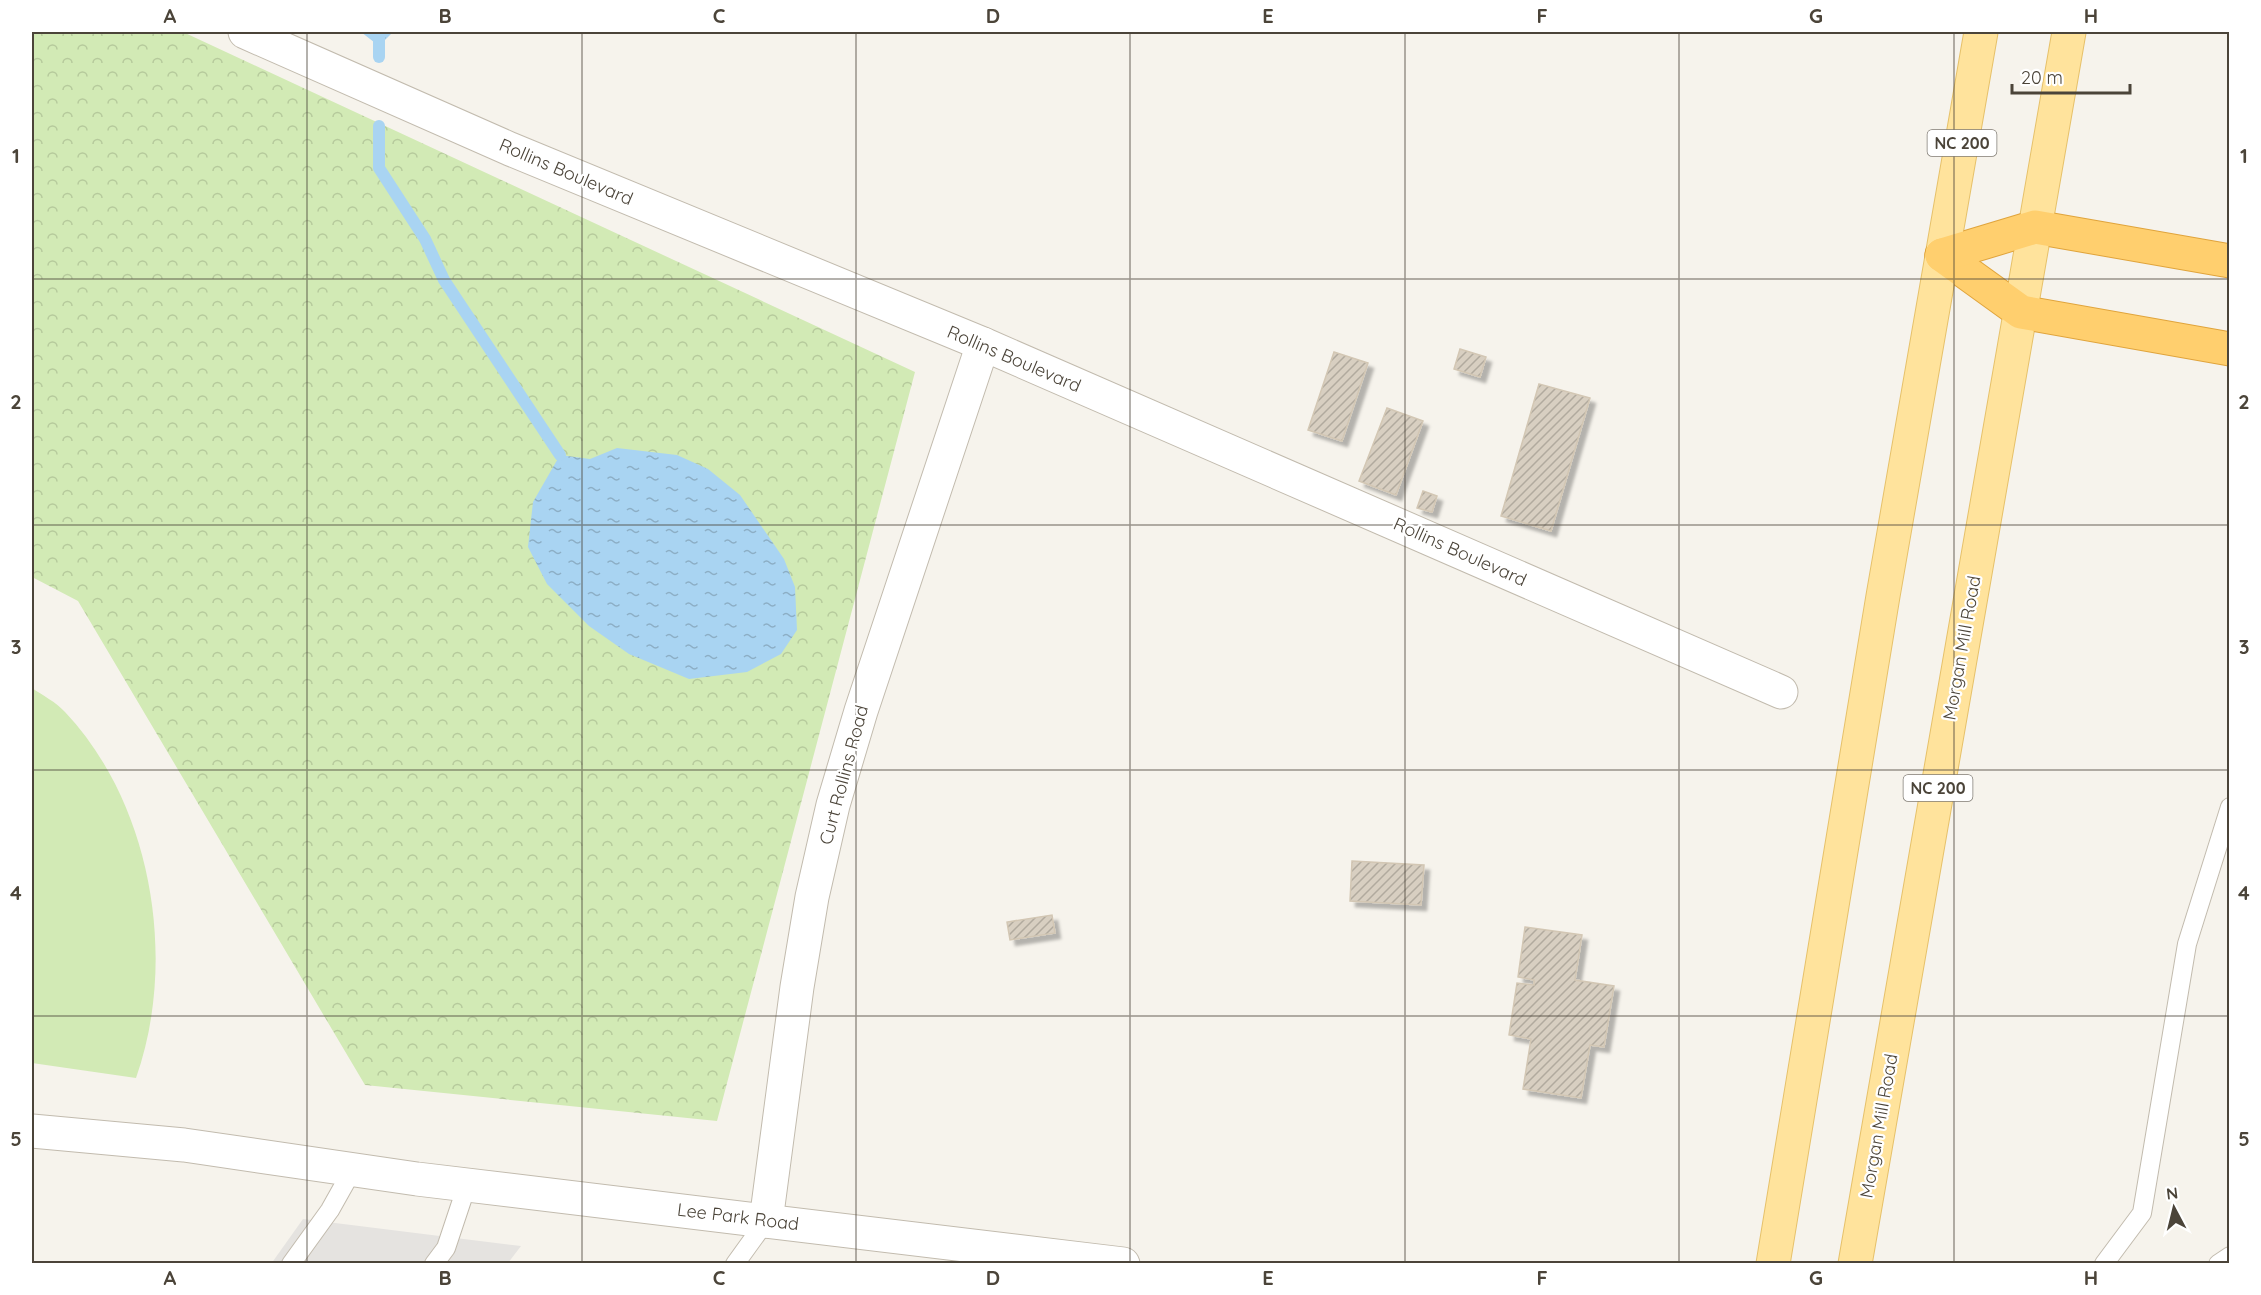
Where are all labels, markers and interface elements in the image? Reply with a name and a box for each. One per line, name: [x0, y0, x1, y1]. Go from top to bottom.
text: A: [164, 3, 177, 28]
text: B: [438, 3, 452, 28]
text: C: [713, 3, 726, 28]
text: D: [986, 3, 1000, 28]
text: E: [1262, 3, 1274, 28]
text: F: [1536, 3, 1548, 28]
text: G: [1809, 3, 1823, 28]
text: H: [2084, 3, 2098, 28]
scale bar: [2012, 57, 2130, 95]
text: 20 m: [2021, 66, 2063, 89]
road number: NC 200: [1928, 130, 1996, 156]
street label: Rollins Boulevard: [496, 133, 637, 210]
text: 1: [12, 143, 20, 168]
text: 1: [2240, 143, 2248, 168]
street label: Rollins Boulevard: [944, 320, 1085, 397]
text: 2: [10, 389, 22, 414]
text: 2: [2238, 389, 2250, 414]
street label: Rollins Boulevard: [1390, 512, 1530, 591]
street label: Morgan Mill Road: [1937, 574, 1986, 722]
text: 3: [11, 634, 21, 659]
text: 3: [2239, 634, 2249, 659]
street label: Curt Rollins Road: [814, 703, 873, 847]
road number: NC 200: [1904, 775, 1972, 801]
text: 4: [10, 880, 22, 905]
text: 4: [2238, 880, 2250, 905]
street label: Morgan Mill Road: [1854, 1052, 1903, 1200]
text: 5: [10, 1126, 22, 1151]
text: 5: [2238, 1126, 2250, 1151]
north arrow: [2144, 1178, 2204, 1238]
text: N: [2165, 1182, 2179, 1204]
street label: Lee Park Road: [676, 1198, 800, 1235]
text: A: [164, 1265, 177, 1290]
text: B: [438, 1265, 452, 1290]
text: C: [713, 1265, 726, 1290]
text: D: [986, 1265, 1000, 1290]
text: E: [1262, 1265, 1274, 1290]
text: F: [1536, 1265, 1548, 1290]
text: G: [1809, 1265, 1823, 1290]
text: H: [2084, 1265, 2098, 1290]

